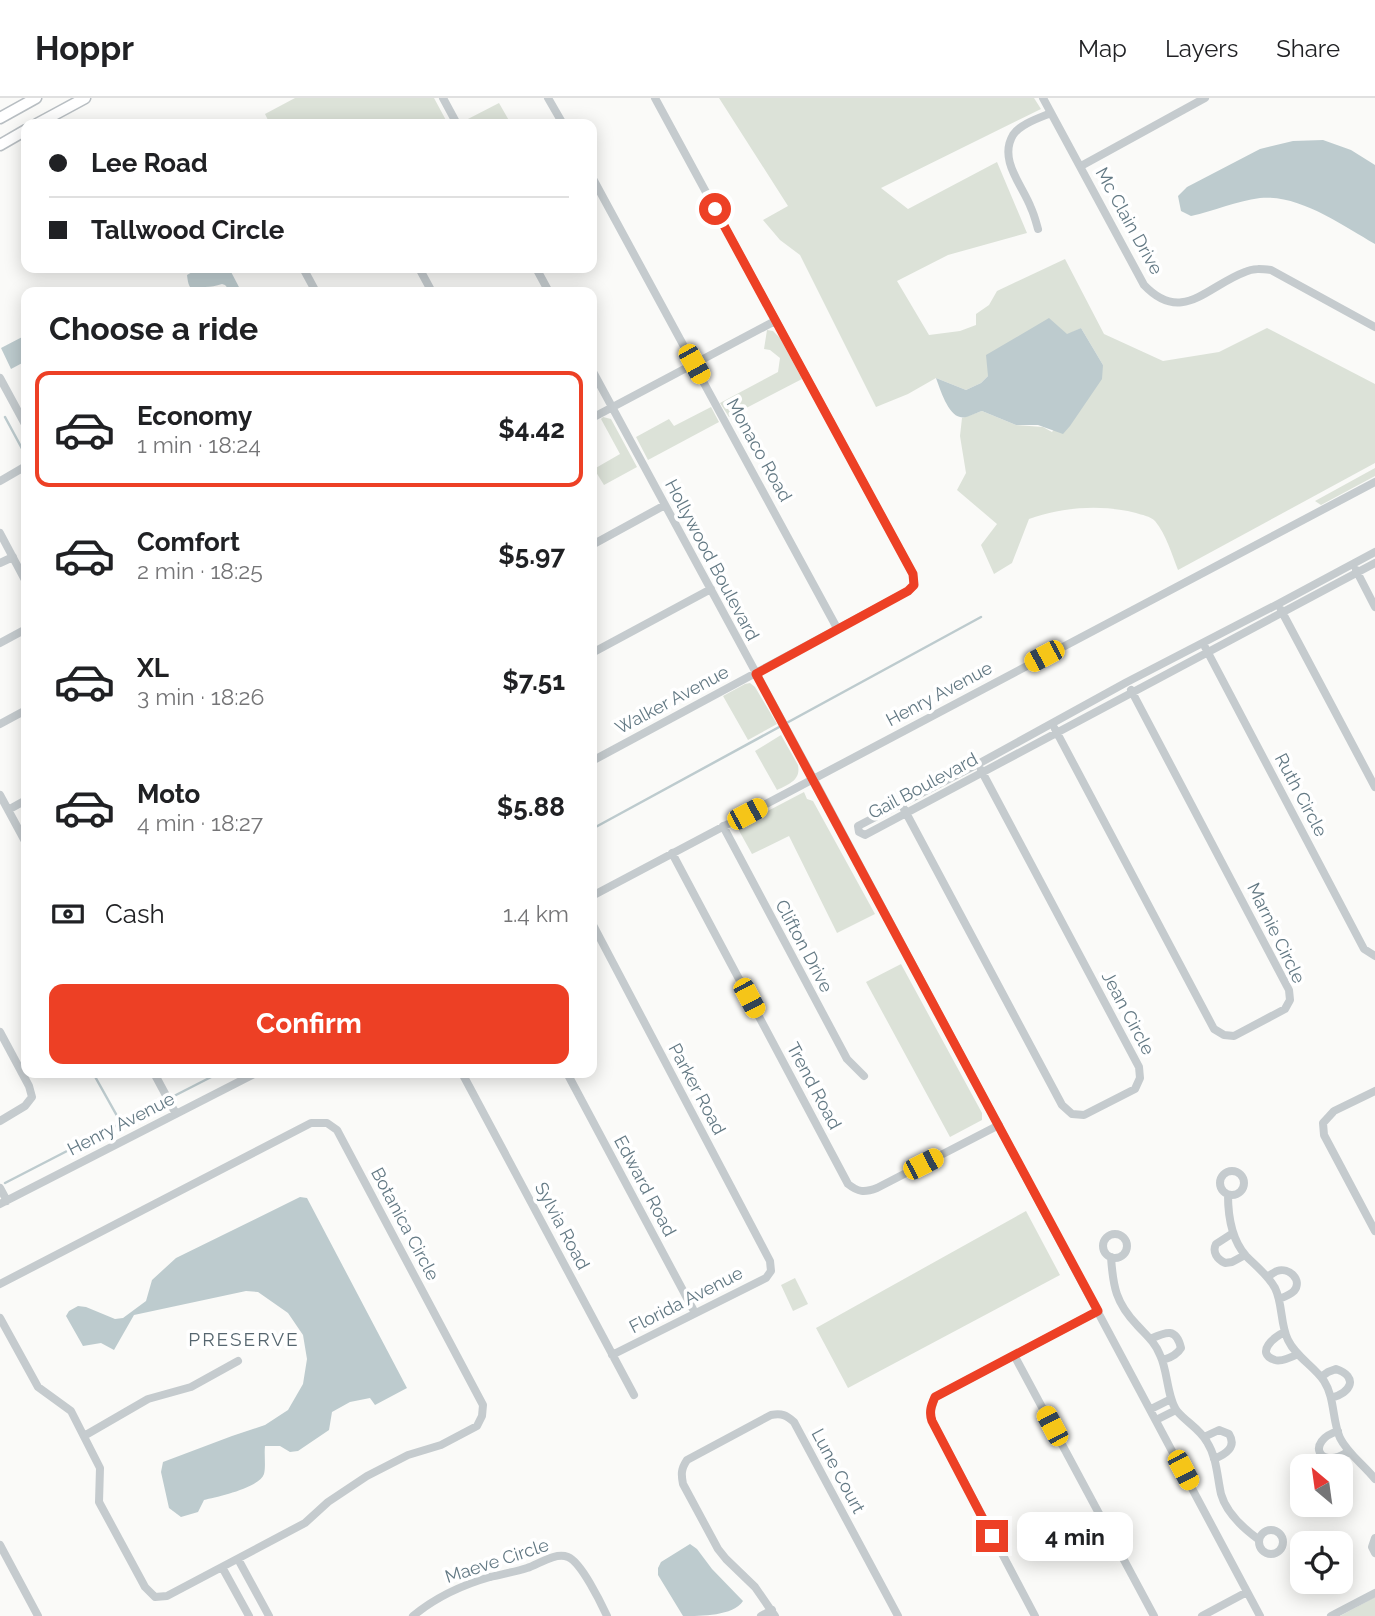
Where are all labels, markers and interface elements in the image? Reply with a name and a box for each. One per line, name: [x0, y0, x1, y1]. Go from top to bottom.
text: Hoppr: [35, 29, 134, 68]
text: Map: [1078, 34, 1127, 63]
text: Layers: [1165, 34, 1238, 63]
text: Share: [1276, 34, 1340, 63]
text: Lee Road: [91, 148, 208, 178]
street label: Mc Clain Drive: [1091, 164, 1168, 278]
route start: [699, 193, 731, 225]
text: Tallwood Circle: [91, 215, 284, 245]
text: Choose a ride: [49, 310, 258, 347]
car: [675, 341, 714, 387]
street label: Monaco Road: [722, 394, 796, 505]
icon: car: [53, 398, 116, 461]
text: Economy: [137, 401, 252, 431]
text: $4.42: [498, 414, 565, 444]
text: 1 min · 18:24: [137, 431, 261, 458]
street label: Hollywood Boulevard: [661, 476, 764, 644]
icon: car: [53, 524, 116, 587]
text: Comfort: [137, 527, 240, 557]
text: $5.97: [498, 540, 565, 570]
text: 2 min · 18:25: [137, 557, 263, 584]
car: [1021, 637, 1068, 675]
icon: car: [53, 650, 116, 713]
text: XL: [137, 653, 169, 683]
street label: Henry Avenue: [882, 657, 996, 730]
street label: Walker Avenue: [612, 661, 732, 738]
text: $7.51: [502, 666, 565, 696]
text: 3 min · 18:26: [137, 683, 264, 710]
street label: Gail Boulevard: [865, 748, 981, 823]
street label: Ruth Circle: [1271, 750, 1332, 840]
icon: car: [53, 776, 116, 839]
text: Moto: [137, 779, 200, 809]
text: $5.88: [497, 792, 565, 822]
car: [724, 795, 771, 833]
text: 4 min · 18:27: [137, 809, 263, 836]
street label: Marnie Circle: [1243, 879, 1310, 987]
icon: cash: [49, 895, 87, 933]
street label: Clifton Drive: [771, 896, 838, 996]
text: Cash: [105, 899, 165, 929]
text: 1.4 km: [503, 900, 569, 927]
street label: Jean Circle: [1098, 967, 1159, 1059]
car: [730, 975, 769, 1021]
button: Confirm: [49, 984, 569, 1064]
street label: Parker Road: [665, 1039, 730, 1138]
street label: Trend Road: [783, 1039, 846, 1133]
street label: Henry Avenue: [64, 1087, 178, 1159]
street label: Edward Road: [610, 1132, 681, 1240]
car: [900, 1145, 947, 1183]
street label: Botanica Circle: [367, 1164, 444, 1284]
street label: Sylvia Road: [531, 1178, 594, 1273]
street label: Florida Avenue: [625, 1262, 746, 1337]
district label: PRESERVE: [188, 1328, 300, 1350]
car: [1033, 1403, 1072, 1449]
street label: Lune Court: [807, 1425, 870, 1517]
car: [1164, 1447, 1203, 1493]
north arrow: [1290, 1454, 1353, 1517]
map controls: [1290, 1454, 1353, 1594]
callout: 4 min: [1016, 1512, 1132, 1560]
route end: [976, 1520, 1008, 1552]
text: 4 min: [1045, 1523, 1105, 1550]
button: locate: [1290, 1531, 1353, 1594]
street label: Maeve Circle: [442, 1534, 552, 1587]

